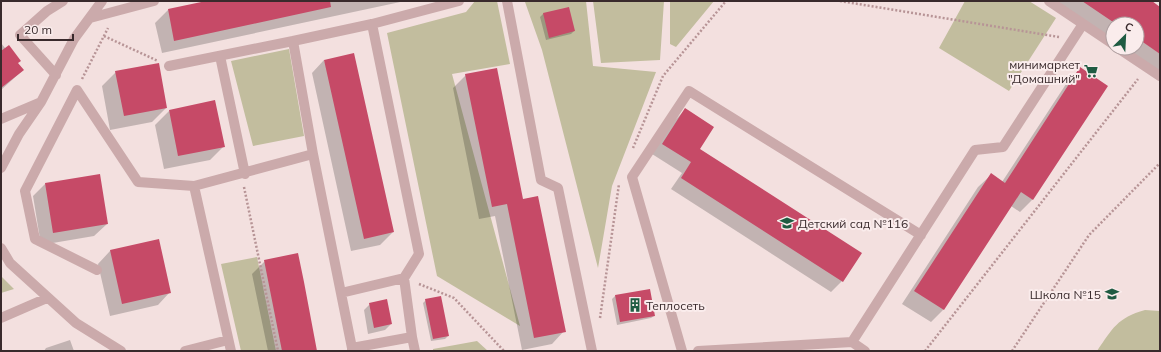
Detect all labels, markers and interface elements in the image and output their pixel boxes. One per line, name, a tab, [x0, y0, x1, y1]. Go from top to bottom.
scale bar	[18, 16, 73, 42]
north arrow	[1105, 16, 1145, 56]
text: С	[1123, 19, 1136, 35]
text: 20 m	[24, 22, 52, 37]
place label: минимаркет "Домашний"	[1008, 57, 1081, 86]
supermarket icon: минимаркет "Домашний"	[1083, 63, 1099, 79]
school or university icon: Детский сад №116	[779, 215, 795, 231]
place label: Детский сад №116	[798, 216, 908, 231]
school or university icon: Школа №15	[1104, 286, 1120, 302]
place label: Школа №15	[1030, 287, 1101, 302]
building icon: Теплосеть	[627, 297, 643, 313]
place label: Теплосеть	[646, 298, 705, 313]

